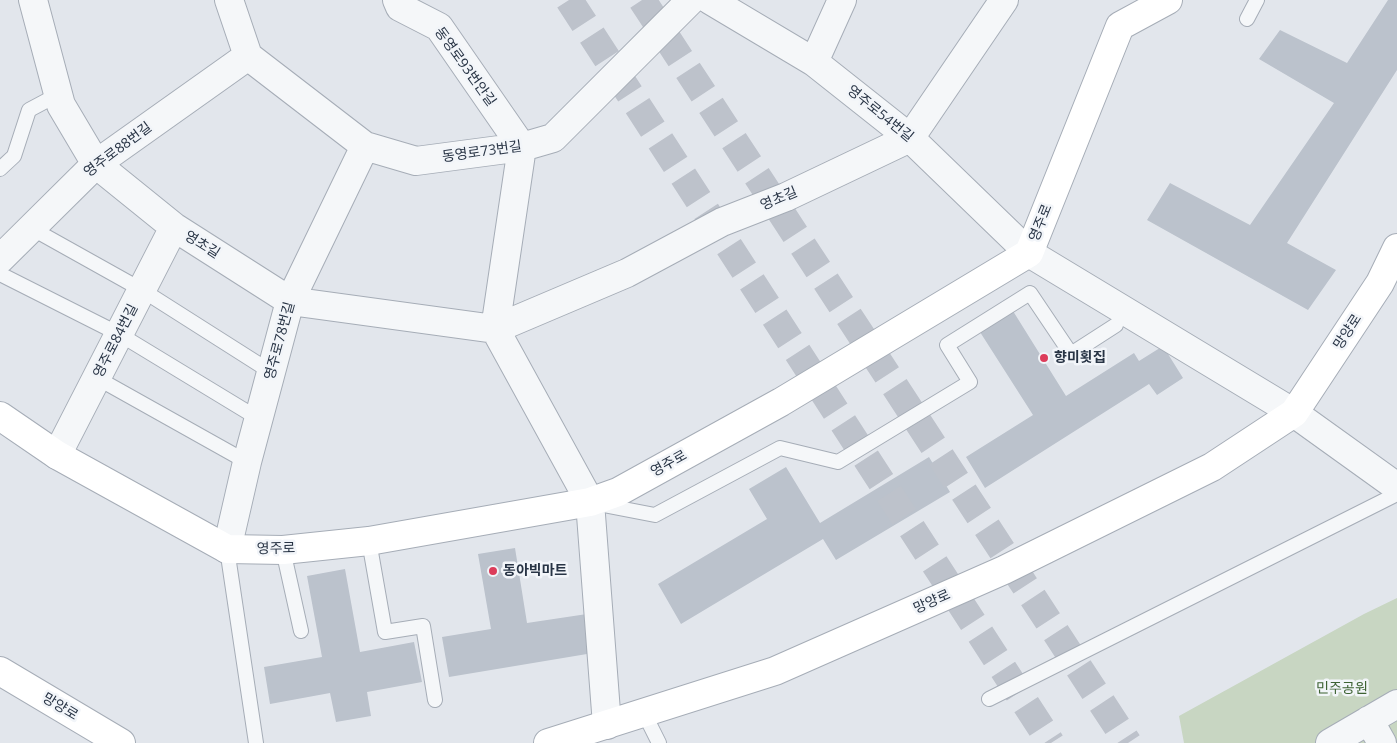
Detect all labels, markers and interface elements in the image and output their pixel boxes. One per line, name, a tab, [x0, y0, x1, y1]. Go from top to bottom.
street label: 동영로93번안길	[431, 24, 499, 110]
street label: 영주로54번길	[843, 82, 917, 146]
street label: 영주로88번길	[81, 119, 155, 181]
street label: 동영로73번길	[441, 138, 523, 166]
street label: 영초길	[758, 184, 800, 214]
street label: 영주로	[1026, 202, 1056, 244]
street label: 영초길	[181, 228, 223, 262]
street label: 영주로78번길	[261, 300, 299, 382]
street label: 영주로84번길	[90, 301, 142, 381]
street label: 망양로	[1330, 311, 1366, 353]
place label: 향미횟집	[1054, 350, 1106, 366]
marker: 향미횟집	[1038, 352, 1050, 364]
street label: 영주로	[648, 447, 690, 481]
street label: 영주로	[257, 540, 295, 558]
place label: 동아빅마트	[503, 563, 567, 579]
marker: 동아빅마트	[487, 565, 499, 577]
street label: 망양로	[911, 586, 953, 618]
park label: 민주공원	[1316, 681, 1368, 697]
street label: 망양로	[39, 690, 81, 724]

